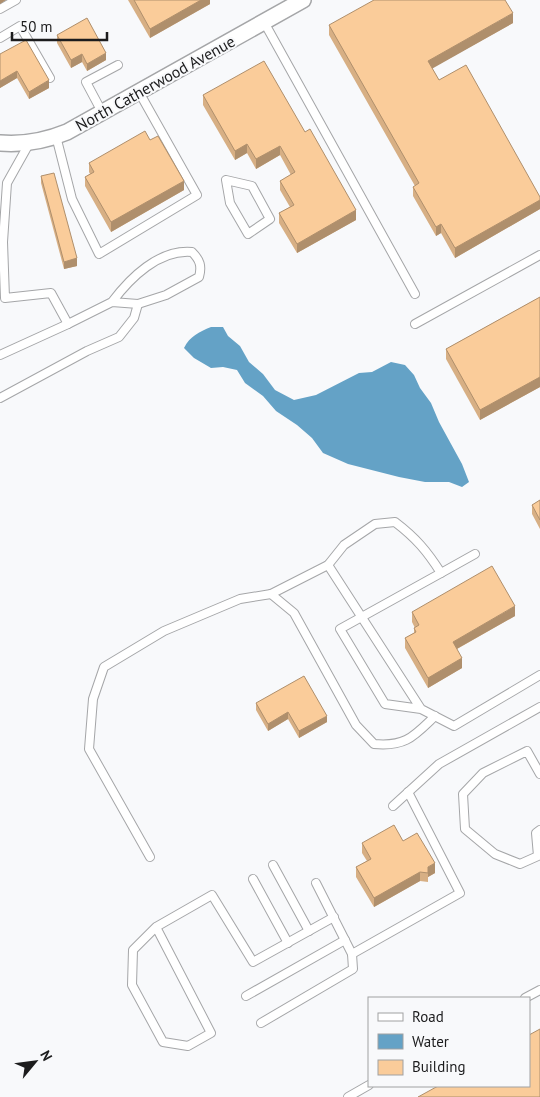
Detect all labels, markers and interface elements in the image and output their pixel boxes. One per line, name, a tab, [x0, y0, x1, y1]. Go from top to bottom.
scale bar	[12, 10, 108, 42]
text: 50 m	[20, 17, 53, 36]
street label: North Catherwood Avenue	[72, 31, 238, 135]
legend	[368, 997, 530, 1087]
text: Road	[412, 1007, 444, 1026]
text: Water	[412, 1032, 449, 1051]
north arrow	[10, 1037, 60, 1087]
text: N	[36, 1047, 56, 1064]
text: Building	[412, 1057, 466, 1076]

